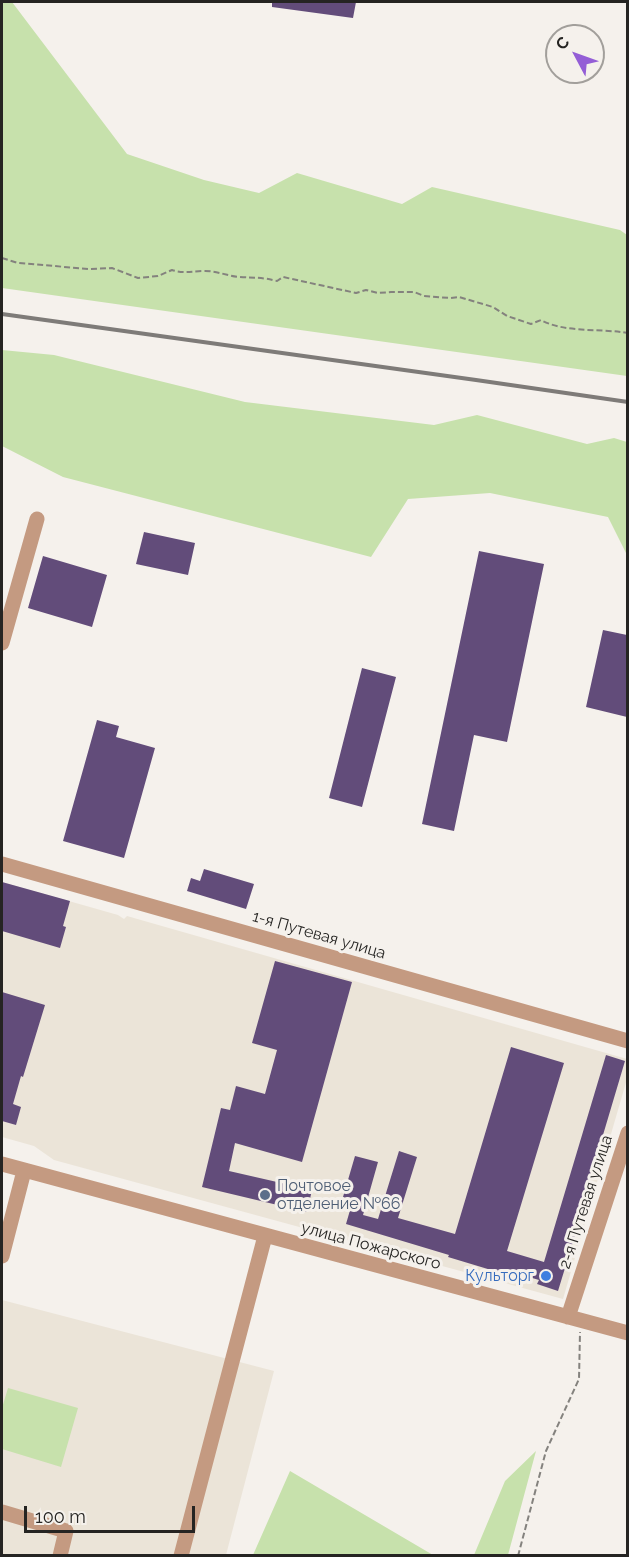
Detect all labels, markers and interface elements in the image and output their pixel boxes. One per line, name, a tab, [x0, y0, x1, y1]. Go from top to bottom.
north arrow	[545, 24, 605, 84]
text: С	[552, 33, 573, 54]
street label: 1-я Путевая улица	[250, 907, 388, 963]
street label: 2-я Путевая улица	[555, 1133, 617, 1271]
place label: Почтовое отделение №66	[277, 1176, 400, 1214]
marker: Почтовое отделение №66	[258, 1188, 272, 1202]
street label: улица Пожарского	[299, 1218, 443, 1274]
place label: Культорг	[465, 1266, 534, 1286]
marker: Культорг	[539, 1269, 553, 1283]
scale bar	[27, 1494, 198, 1532]
text: 100 m	[35, 1506, 86, 1527]

